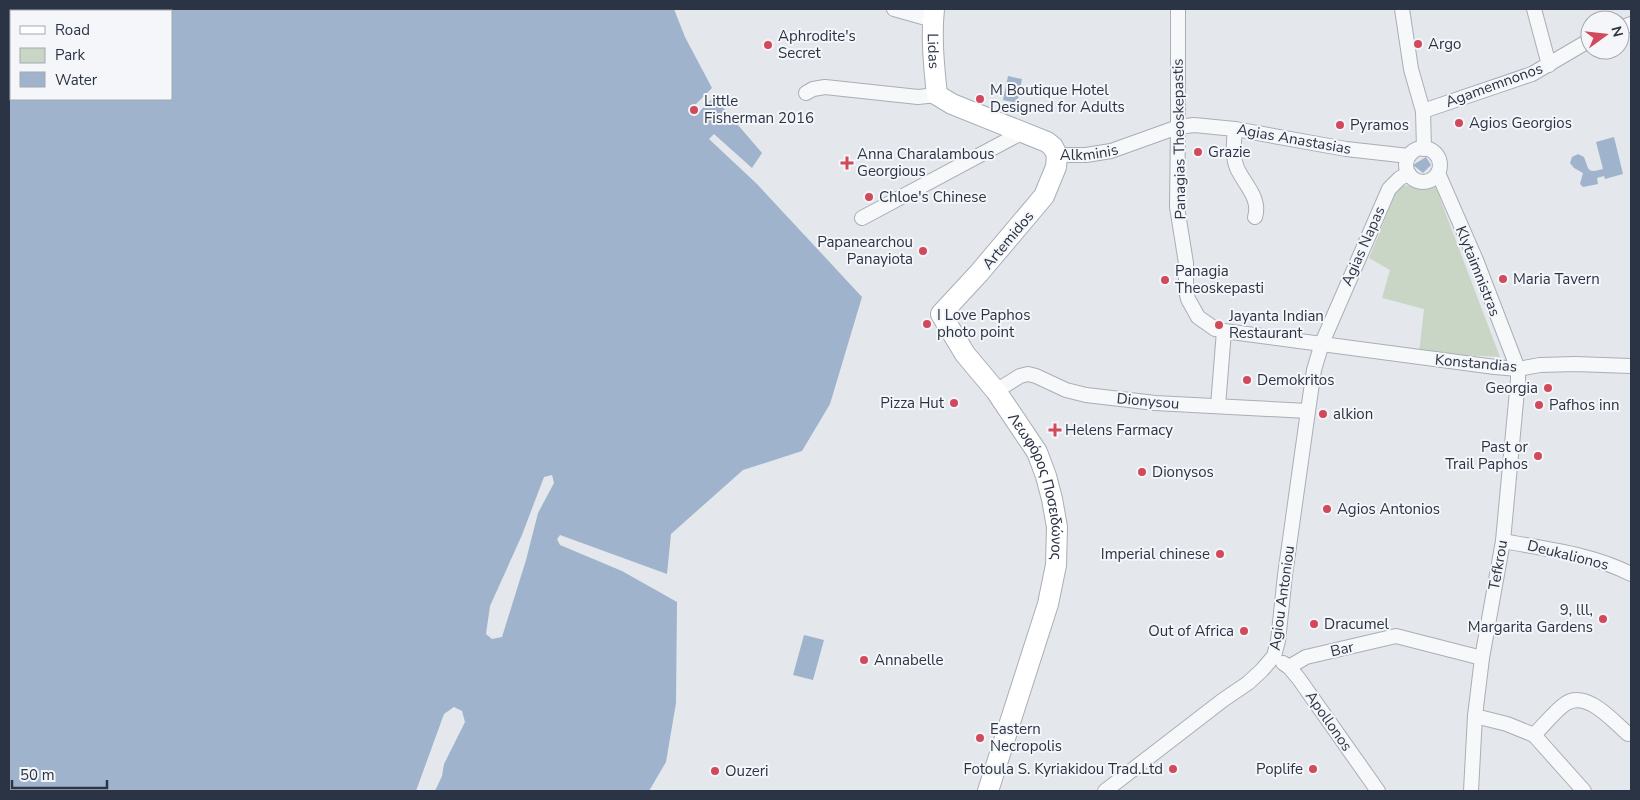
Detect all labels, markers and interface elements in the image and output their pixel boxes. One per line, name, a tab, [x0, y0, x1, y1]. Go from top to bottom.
legend	[10, 10, 172, 100]
north arrow	[1580, 10, 1630, 60]
text: Road	[55, 20, 90, 40]
text: N	[1607, 24, 1628, 39]
place label: Aphrodite's Secret	[778, 26, 856, 63]
street label: Lidas	[923, 33, 944, 70]
place label: Argo	[1428, 34, 1461, 54]
marker: Argo	[1412, 38, 1424, 50]
marker: Aphrodite's Secret	[762, 39, 774, 51]
text: Park	[55, 45, 85, 65]
street label: Panagias Theoskepastis	[1168, 58, 1190, 220]
street label: Agamemnonos	[1443, 58, 1545, 112]
text: Water	[55, 70, 98, 90]
place label: M Boutique Hotel Designed for Adults	[990, 80, 1125, 117]
place label: Little Fisherman 2016	[704, 91, 814, 128]
marker: M Boutique Hotel Designed for Adults	[974, 93, 986, 105]
marker: Little Fisherman 2016	[688, 104, 700, 116]
place label: Agios Georgios	[1469, 113, 1572, 133]
place label: Pyramos	[1350, 115, 1409, 135]
marker: Agios Georgios	[1453, 117, 1465, 129]
street label: Agias Anastasias	[1235, 119, 1353, 159]
marker: Pyramos	[1334, 119, 1346, 131]
street label: Alkminis	[1060, 139, 1121, 165]
place label: Grazie	[1208, 142, 1251, 162]
place label: Anna Charalambous Georgious	[857, 144, 995, 181]
marker: Grazie	[1192, 146, 1204, 158]
marker: Anna Charalambous Georgious	[841, 157, 853, 169]
place label: Chloe's Chinese	[879, 187, 986, 207]
marker: Chloe's Chinese	[863, 191, 875, 203]
street label: Agias Napas	[1337, 203, 1389, 289]
street label: Artemidos	[978, 207, 1038, 273]
street label: Klytaimnistras	[1451, 223, 1505, 319]
place label: Papanearchou Panayiota	[817, 232, 913, 269]
marker: Papanearchou Panayiota	[917, 245, 929, 257]
place label: Panagia Theoskepasti	[1175, 261, 1264, 298]
place label: Maria Tavern	[1513, 269, 1600, 289]
marker: Maria Tavern	[1497, 273, 1509, 285]
marker: Panagia Theoskepasti	[1159, 274, 1171, 286]
place label: I Love Paphos photo point	[937, 305, 1030, 342]
place label: Jayanta Indian Restaurant	[1228, 306, 1324, 343]
marker: I Love Paphos photo point	[921, 318, 933, 330]
marker: Jayanta Indian Restaurant	[1213, 319, 1225, 331]
street label: Konstandias	[1434, 349, 1518, 377]
place label: Demokritos	[1257, 370, 1334, 390]
marker: Demokritos	[1241, 374, 1253, 386]
place label: Georgia	[1485, 378, 1538, 398]
marker: Georgia	[1542, 382, 1554, 394]
street label: Dionysou	[1116, 388, 1180, 414]
place label: Pizza Hut	[880, 393, 945, 413]
place label: Pafhos inn	[1549, 395, 1620, 415]
marker: Pizza Hut	[948, 397, 960, 409]
marker: Pafhos inn	[1533, 399, 1545, 411]
place label: alkion	[1333, 404, 1373, 424]
marker: alkion	[1317, 408, 1329, 420]
street label: Λεωφόρος Ποσειδώνος	[1003, 409, 1067, 560]
place label: Helens Farmacy	[1065, 420, 1173, 440]
marker: Helens Farmacy	[1049, 424, 1061, 436]
place label: Past or Trail Paphos	[1445, 437, 1529, 474]
marker: Past or Trail Paphos	[1532, 450, 1544, 462]
place label: Dionysos	[1152, 462, 1214, 482]
marker: Dionysos	[1136, 466, 1148, 478]
place label: Agios Antonios	[1337, 499, 1440, 519]
marker: Agios Antonios	[1321, 503, 1333, 515]
street label: Deukalionos	[1525, 535, 1611, 575]
street label: Tefkrou	[1484, 538, 1512, 592]
place label: Imperial chinese	[1101, 544, 1210, 564]
street label: Agiou Antoniou	[1265, 544, 1299, 652]
marker: Imperial chinese	[1214, 548, 1226, 560]
place label: 9, lll, Margarita Gardens	[1468, 600, 1593, 637]
marker: 9, lll, Margarita Gardens	[1597, 613, 1609, 625]
place label: Dracumel	[1324, 614, 1390, 634]
marker: Dracumel	[1308, 618, 1320, 630]
place label: Out of Africa	[1148, 621, 1234, 641]
marker: Out of Africa	[1238, 625, 1250, 637]
street label: Bar	[1328, 636, 1356, 661]
place label: Annabelle	[874, 650, 943, 670]
marker: Annabelle	[858, 654, 870, 666]
street label: Apollonos	[1301, 687, 1357, 755]
place label: Eastern Necropolis	[990, 719, 1062, 756]
marker: Eastern Necropolis	[974, 732, 986, 744]
scale bar	[12, 758, 108, 790]
place label: Fotoula S. Kyriakidou Trad.Ltd	[963, 759, 1163, 779]
place label: Poplife	[1256, 759, 1303, 779]
place label: Ouzeri	[725, 761, 769, 781]
marker: Fotoula S. Kyriakidou Trad.Ltd	[1167, 763, 1179, 775]
marker: Poplife	[1307, 763, 1319, 775]
text: 50 m	[20, 765, 55, 785]
marker: Ouzeri	[709, 765, 721, 777]

